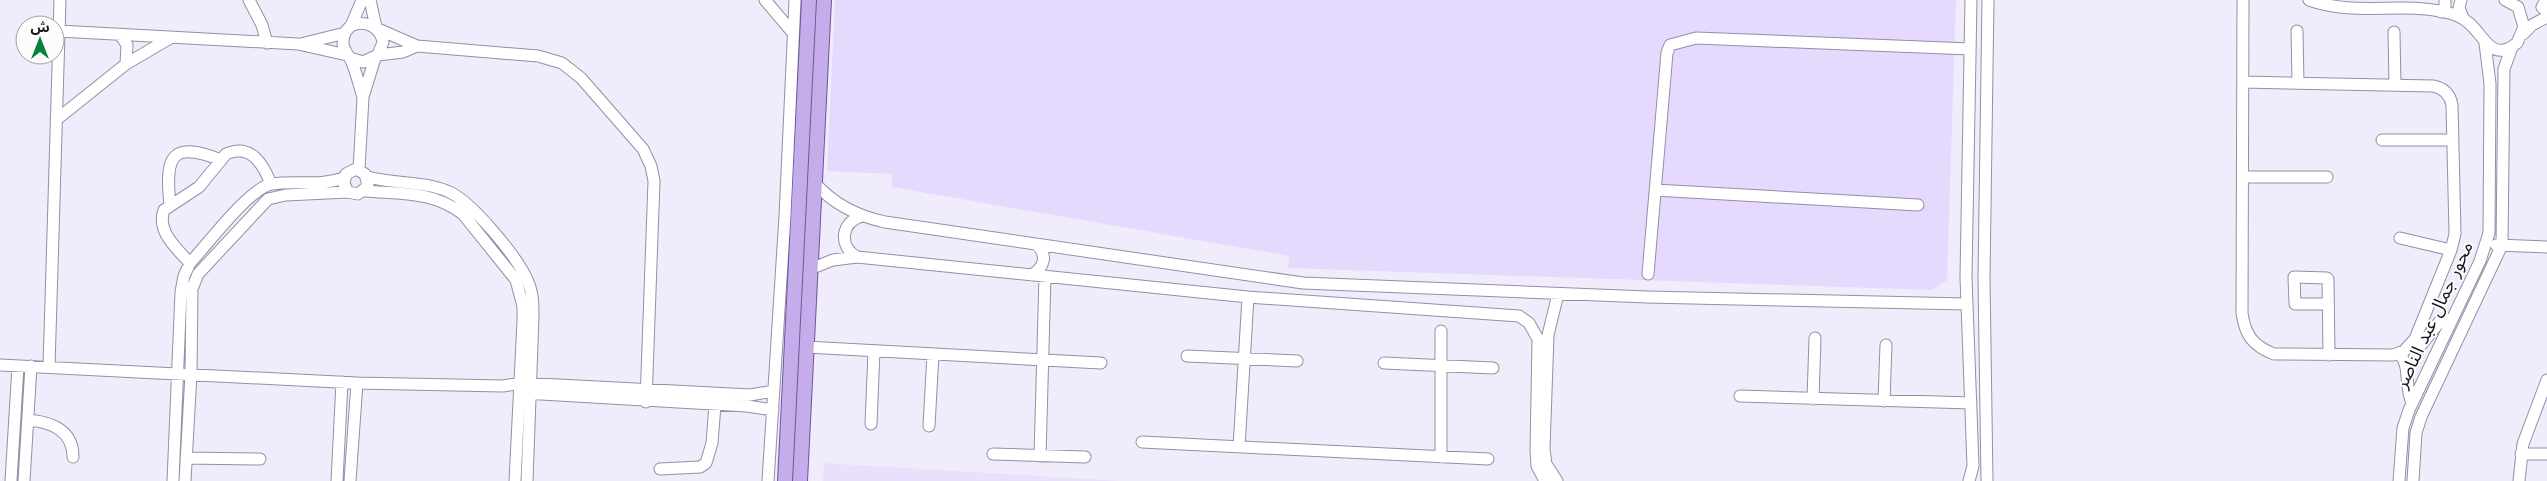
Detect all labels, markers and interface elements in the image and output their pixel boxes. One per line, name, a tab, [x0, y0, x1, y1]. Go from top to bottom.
north arrow	[15, 15, 65, 65]
text: ش	[30, 17, 50, 37]
street label: محور جمال عبد الناصر	[2388, 237, 2479, 394]

